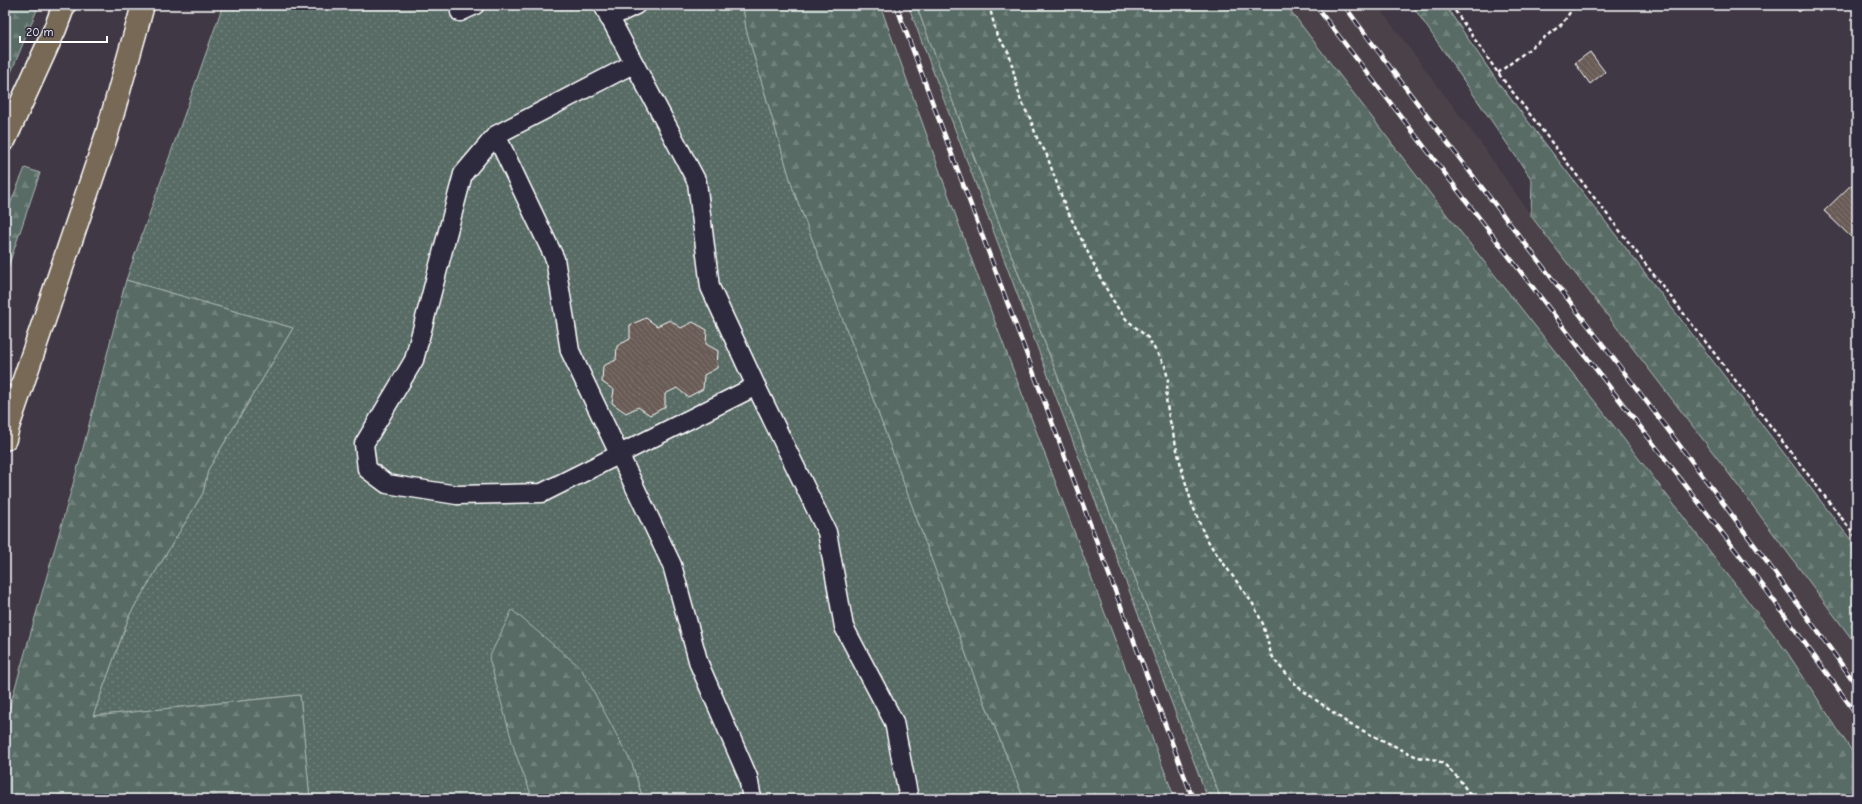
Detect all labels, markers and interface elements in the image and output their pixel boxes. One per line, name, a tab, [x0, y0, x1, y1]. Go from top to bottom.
scale bar	[20, 18, 107, 44]
text: 20 m	[26, 25, 54, 39]

